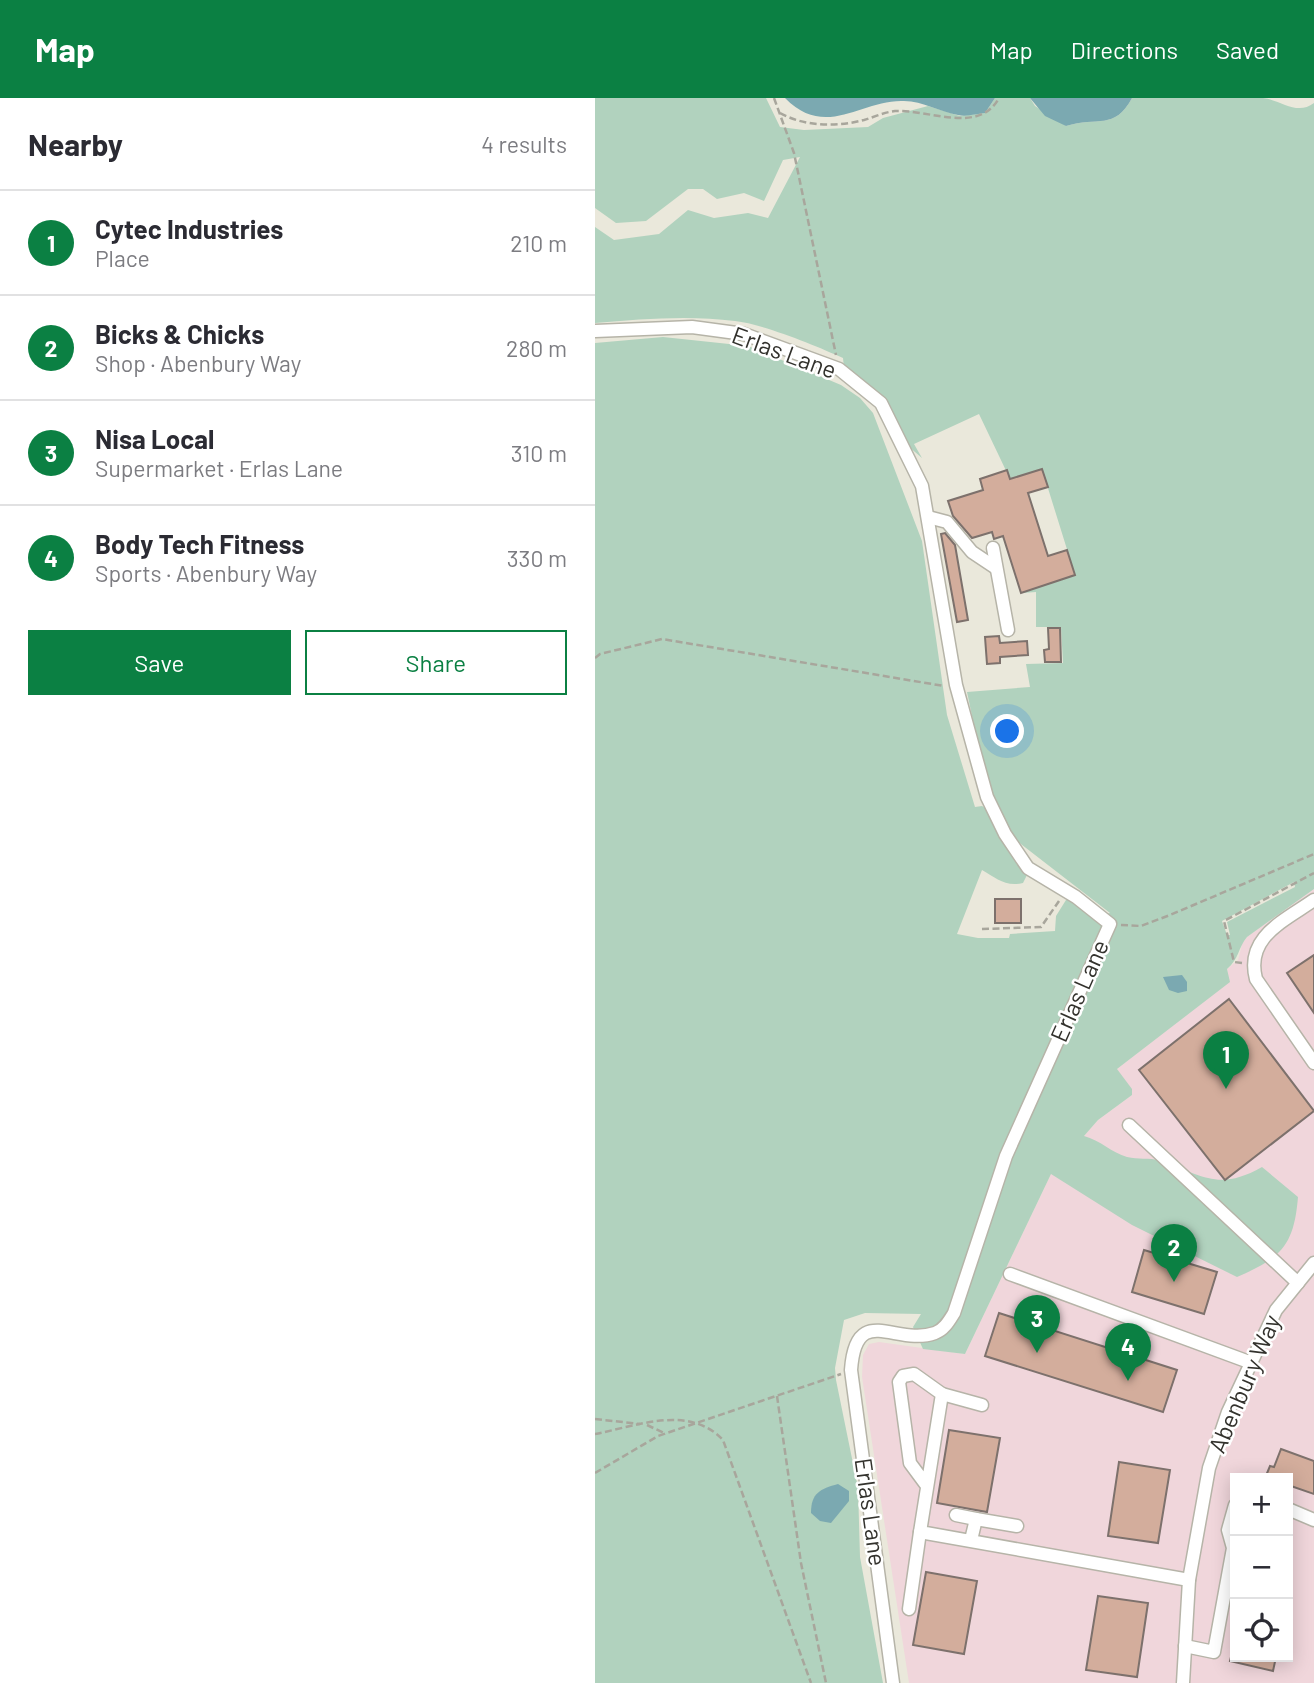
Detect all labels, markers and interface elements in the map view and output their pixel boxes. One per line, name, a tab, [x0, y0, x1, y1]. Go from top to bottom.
text: Map	[35, 29, 95, 69]
text: Map	[990, 35, 1033, 64]
text: Directions	[1071, 35, 1178, 64]
text: Saved	[1216, 35, 1279, 64]
text: Nearby	[28, 126, 123, 162]
text: 4 results	[481, 130, 567, 158]
text: Cytec Industries	[95, 213, 283, 244]
text: 1	[47, 229, 55, 257]
text: 210 m	[510, 229, 567, 257]
text: Place	[95, 244, 150, 272]
text: Bicks & Chicks	[95, 318, 264, 349]
street label: Erlas Lane	[728, 319, 841, 384]
text: 2	[45, 334, 57, 362]
text: 280 m	[506, 334, 567, 362]
text: Shop · Abenbury Way	[95, 349, 301, 377]
text: Nisa Local	[95, 423, 214, 454]
text: 3	[45, 439, 57, 467]
text: 310 m	[511, 439, 567, 467]
text: Supermarket · Erlas Lane	[95, 454, 343, 482]
text: Body Tech Fitness	[95, 528, 304, 559]
text: 4	[44, 544, 58, 572]
text: 330 m	[507, 544, 567, 572]
text: Sports · Abenbury Way	[95, 559, 317, 587]
button: Save	[28, 630, 291, 695]
button: Share	[305, 630, 567, 695]
your location	[990, 714, 1024, 748]
street label: Erlas Lane	[1043, 935, 1114, 1046]
pin: 1	[1203, 1031, 1249, 1089]
pin: 2	[1151, 1224, 1197, 1282]
pin: 3	[1014, 1295, 1060, 1353]
street label: Abenbury Way	[1201, 1310, 1286, 1457]
pin: 4	[1105, 1323, 1151, 1381]
street label: Erlas Lane	[850, 1456, 893, 1568]
map controls	[1230, 1473, 1293, 1662]
button: +	[1230, 1473, 1293, 1536]
button: −	[1230, 1536, 1293, 1599]
button: locate	[1230, 1599, 1293, 1662]

